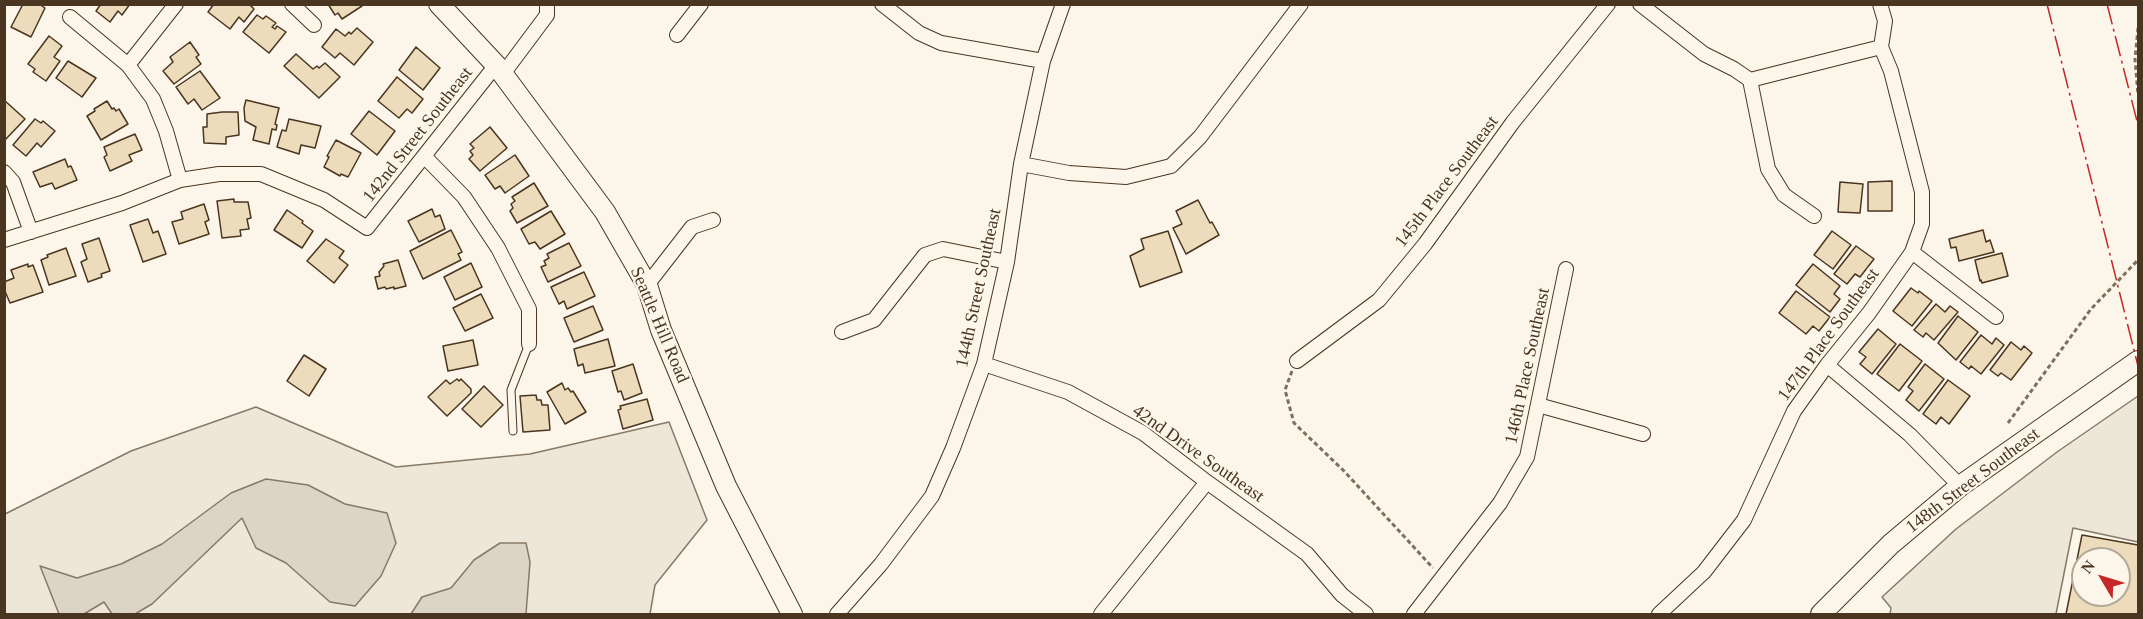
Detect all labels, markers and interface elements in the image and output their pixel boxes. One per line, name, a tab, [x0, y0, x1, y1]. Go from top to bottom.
street label: 142nd Street Southeast	[358, 63, 478, 207]
street label: 145th Place Southeast	[1391, 112, 1503, 252]
street label: 144th Street Southeast	[952, 207, 1006, 369]
street label: Seattle Hill Road	[625, 264, 693, 386]
street label: 147th Place Southeast	[1774, 264, 1884, 406]
street label: 146th Place Southeast	[1501, 286, 1555, 446]
street label: 42nd Drive Southeast	[1128, 400, 1268, 508]
street label: 148th Street Southeast	[1902, 424, 2044, 538]
north arrow	[2071, 547, 2131, 607]
text: N	[2078, 557, 2098, 577]

